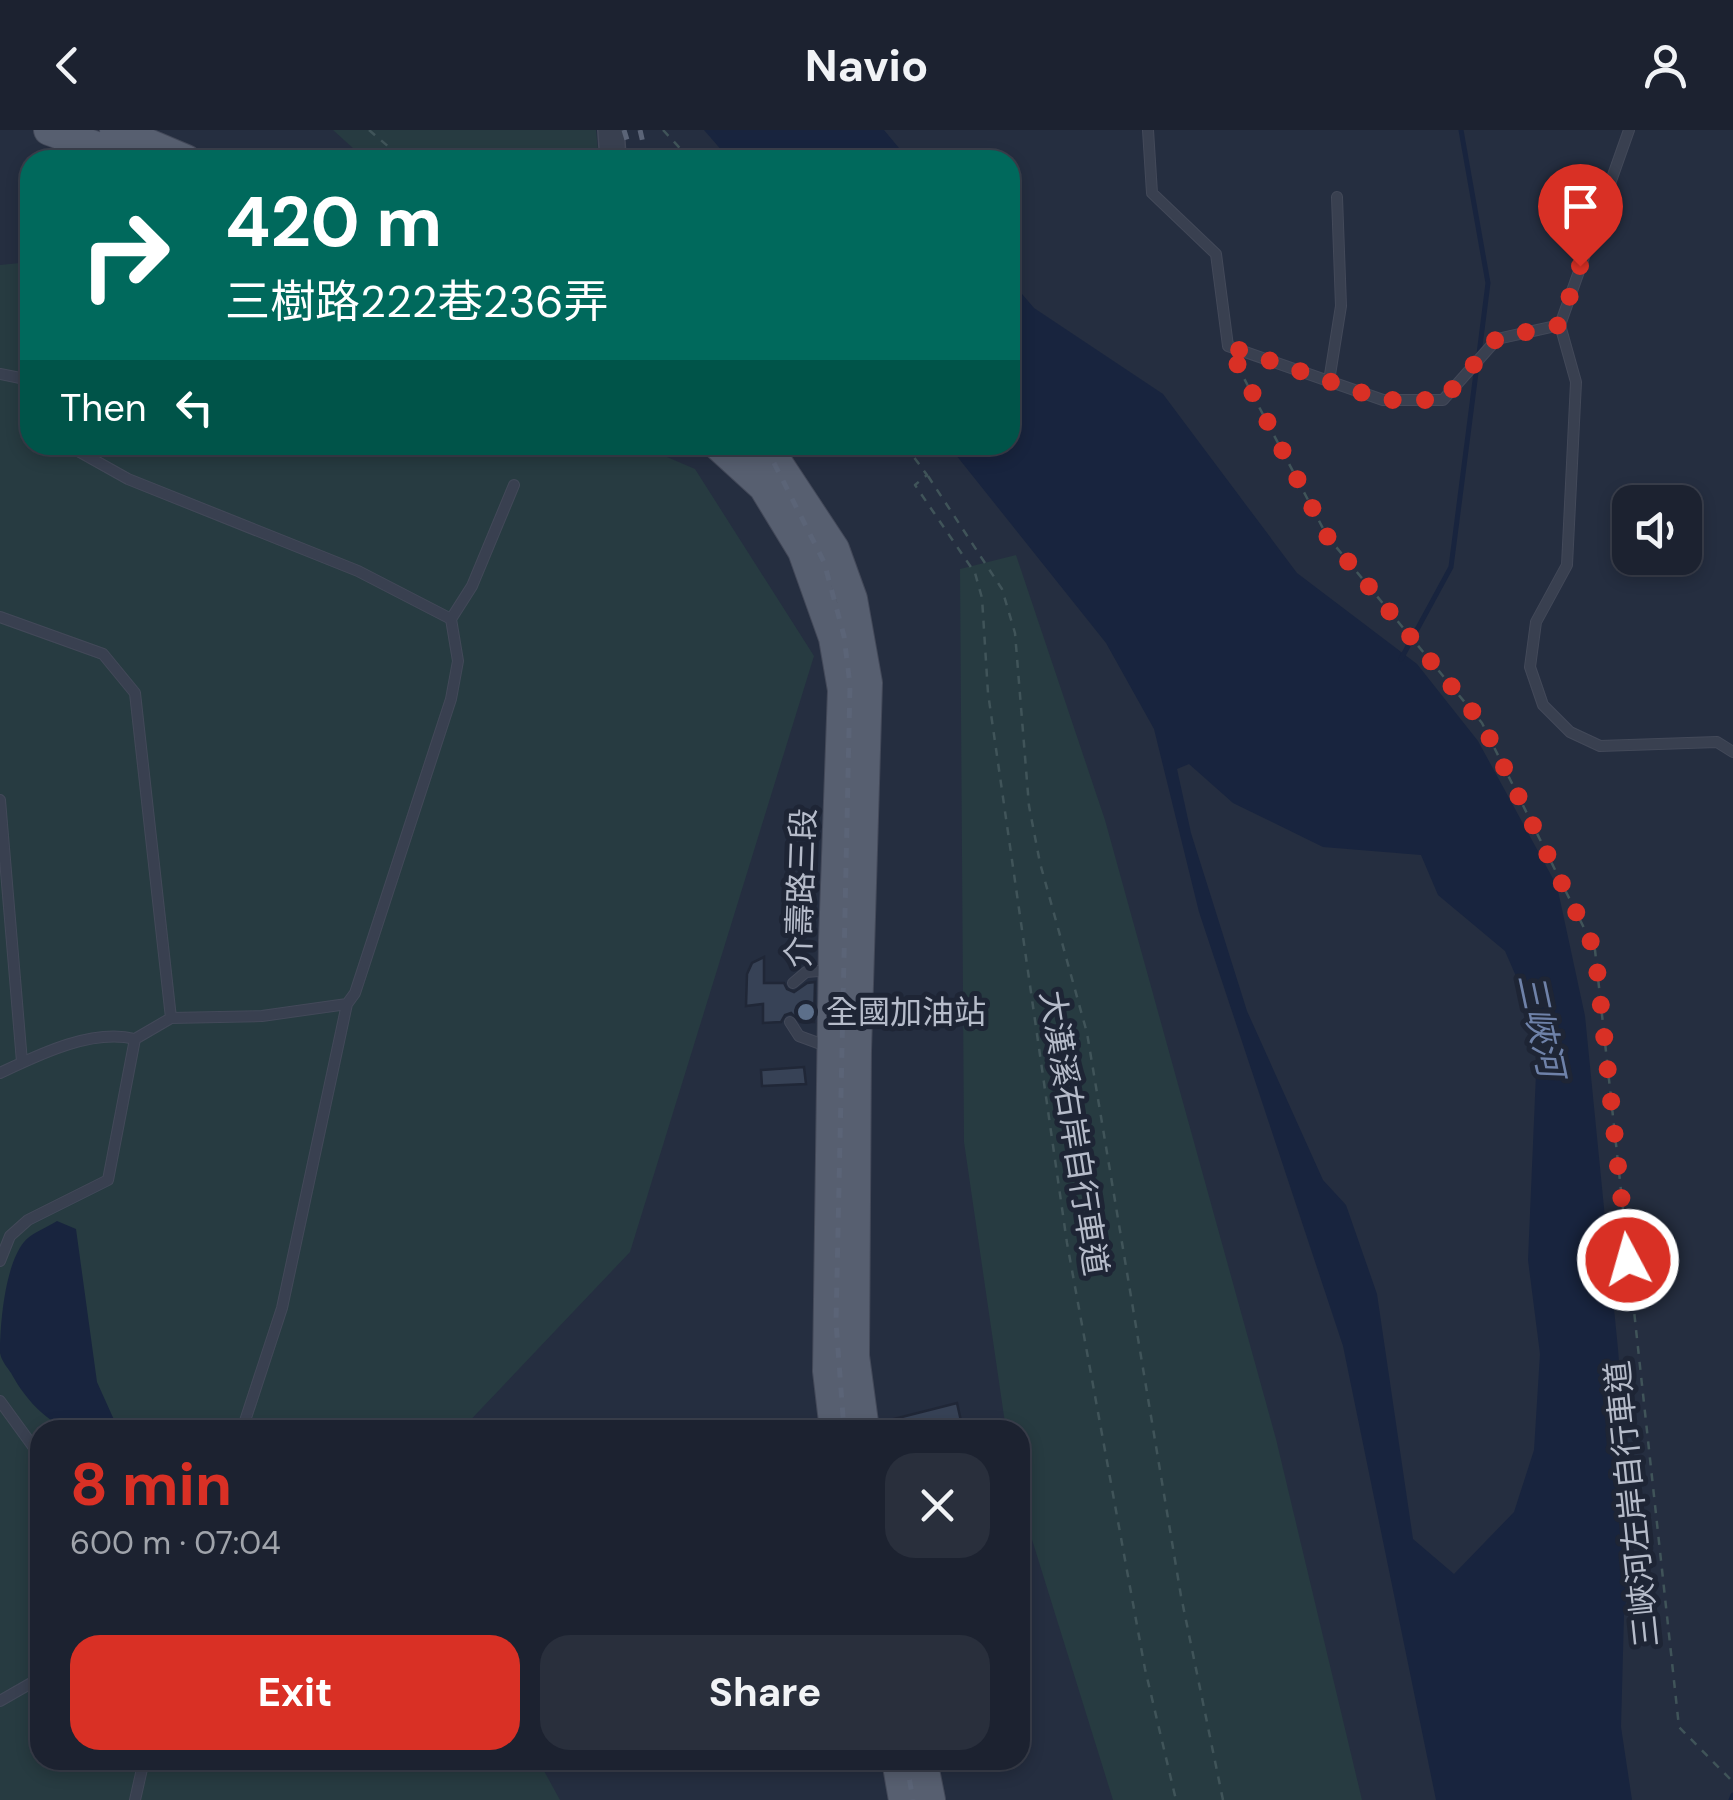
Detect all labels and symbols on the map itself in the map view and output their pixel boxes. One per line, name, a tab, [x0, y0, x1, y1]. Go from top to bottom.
pin	[1538, 164, 1623, 267]
street label: 介壽路三段	[777, 807, 825, 969]
water label: 三峽河	[1508, 969, 1576, 1087]
street label: 大漢溪右岸自行車道	[1031, 987, 1117, 1279]
place label: 全國加油站	[826, 991, 986, 1033]
marker: 全國加油站	[795, 1001, 817, 1023]
position arrow	[1576, 1208, 1680, 1312]
street label: 三峽河左岸自行車道	[1596, 1359, 1668, 1649]

